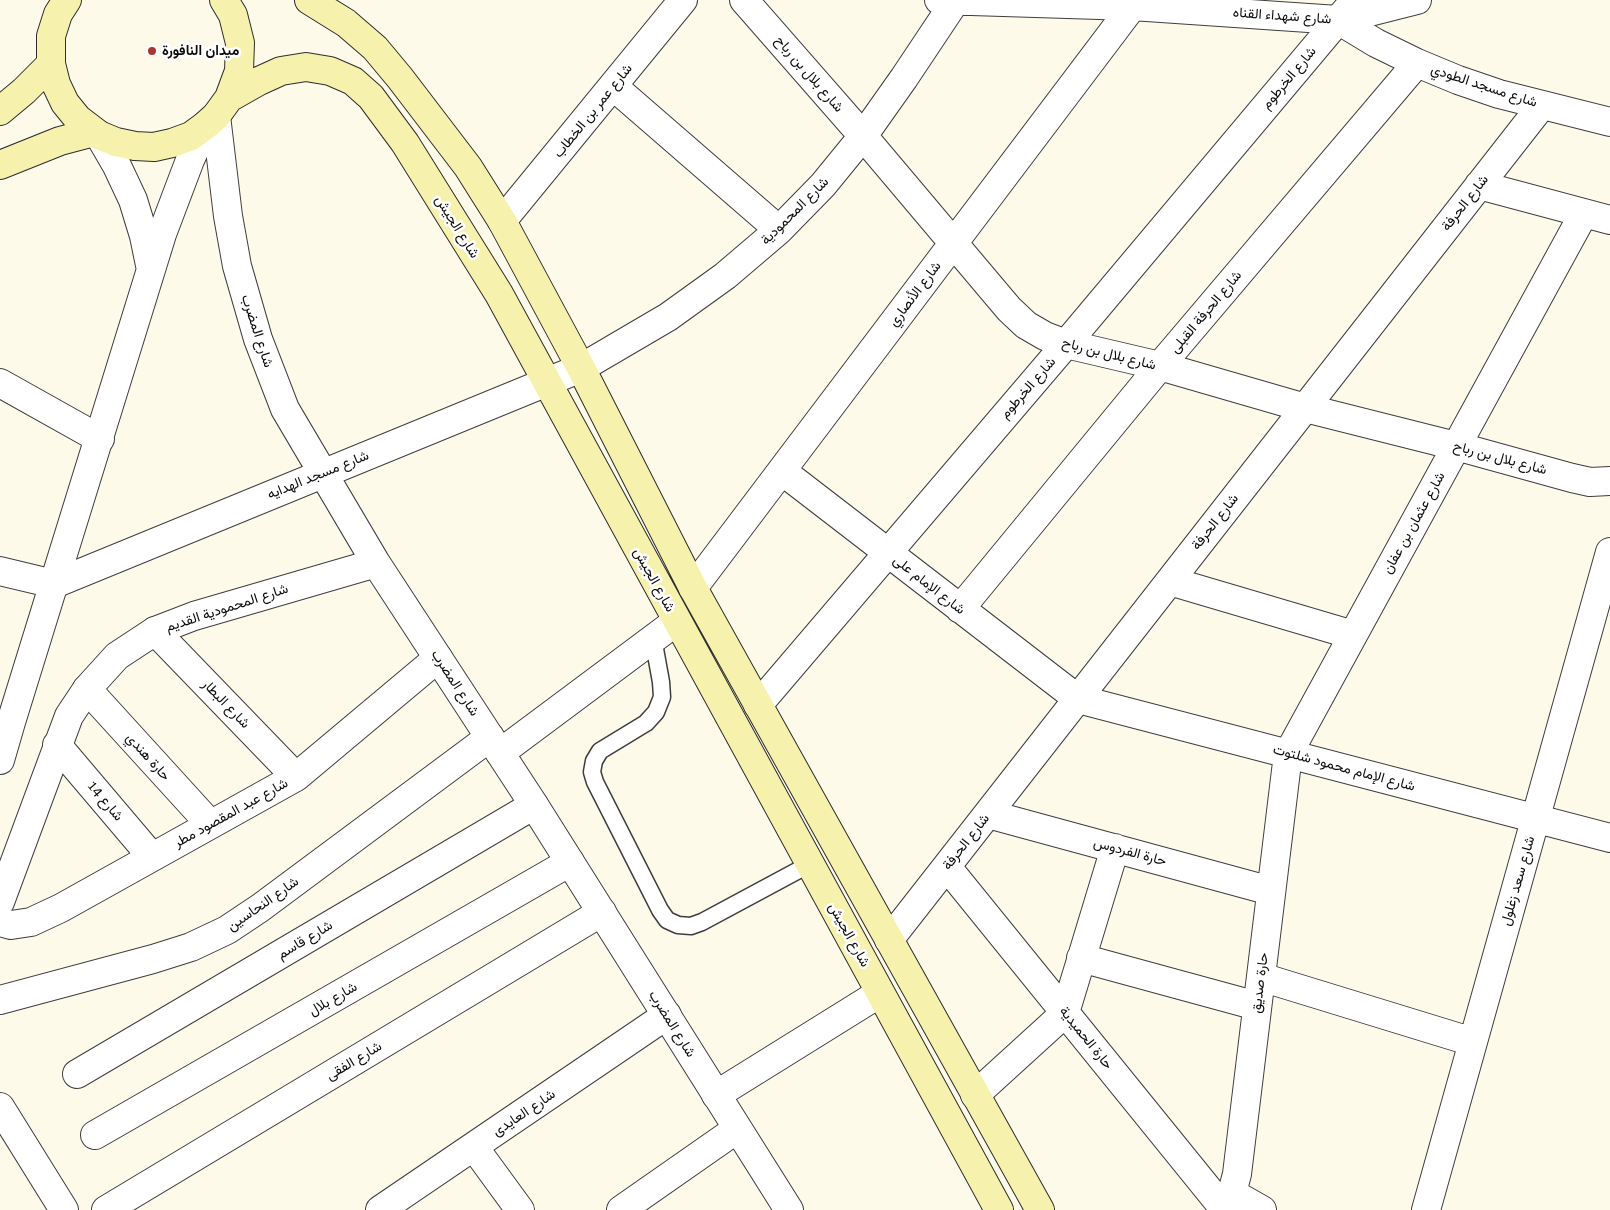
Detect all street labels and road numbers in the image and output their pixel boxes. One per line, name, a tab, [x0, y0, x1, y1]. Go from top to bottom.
street label: شارع شهداء القناه	[1232, 4, 1332, 28]
street label: شارع بلال بن رباح	[771, 32, 847, 116]
street label: شارع الخرطوم	[1258, 43, 1320, 113]
street label: شارع عمر بن الخطاب	[550, 61, 636, 161]
street label: شارع مسجد الطودي	[1429, 61, 1539, 111]
street label: شارع الحرفة	[1438, 172, 1492, 234]
street label: شارع المحمودية	[758, 174, 832, 248]
street label: شارع الجيش	[431, 192, 483, 262]
street label: شارع الأنصاري	[885, 258, 945, 330]
street label: شارع الحرفة القبلى	[1167, 267, 1245, 357]
street label: شارع المضرب	[237, 292, 277, 370]
street label: شارع بلال بن رباح	[1060, 334, 1158, 374]
street label: شارع الخرطوم	[997, 354, 1059, 422]
street label: شارع بلال بن رباح	[1451, 437, 1549, 479]
street label: شارع مسجد الهدايه	[265, 447, 371, 503]
street label: شارع عثمان بن عفان	[1379, 469, 1449, 577]
street label: شارع الحرفة	[1188, 491, 1242, 553]
street label: شارع الجيش	[629, 545, 679, 615]
street label: شارع الإمام على	[890, 552, 968, 618]
street label: شارع المحمودية القديم	[164, 580, 290, 636]
street label: شارع المضرب	[427, 647, 483, 719]
street label: شارع البطار	[199, 676, 253, 732]
street label: حارة هندي	[122, 730, 174, 784]
street label: شارع الإمام محمود شلتوت	[1271, 741, 1417, 795]
street label: شارع عبد المقصود مطر	[171, 775, 291, 851]
street label: شارع 14	[83, 777, 127, 825]
street label: شارع الحرفة	[939, 811, 993, 873]
street label: حارة الفردوس	[1092, 834, 1168, 870]
street label: شارع سعد زغلول	[1497, 834, 1539, 928]
street label: شارع النحاسين	[224, 873, 302, 935]
street label: شارع الجيش	[824, 900, 874, 970]
street label: شارع قاسم	[274, 917, 336, 963]
street label: حارة صديق	[1248, 952, 1272, 1014]
street label: شارع بلال	[306, 978, 360, 1020]
street label: شارع المضرب	[645, 987, 699, 1061]
street label: حارة الحميدية	[1056, 1003, 1116, 1073]
street label: شارع الفقى	[323, 1038, 385, 1084]
street label: شارع العايدى	[489, 1086, 559, 1140]

